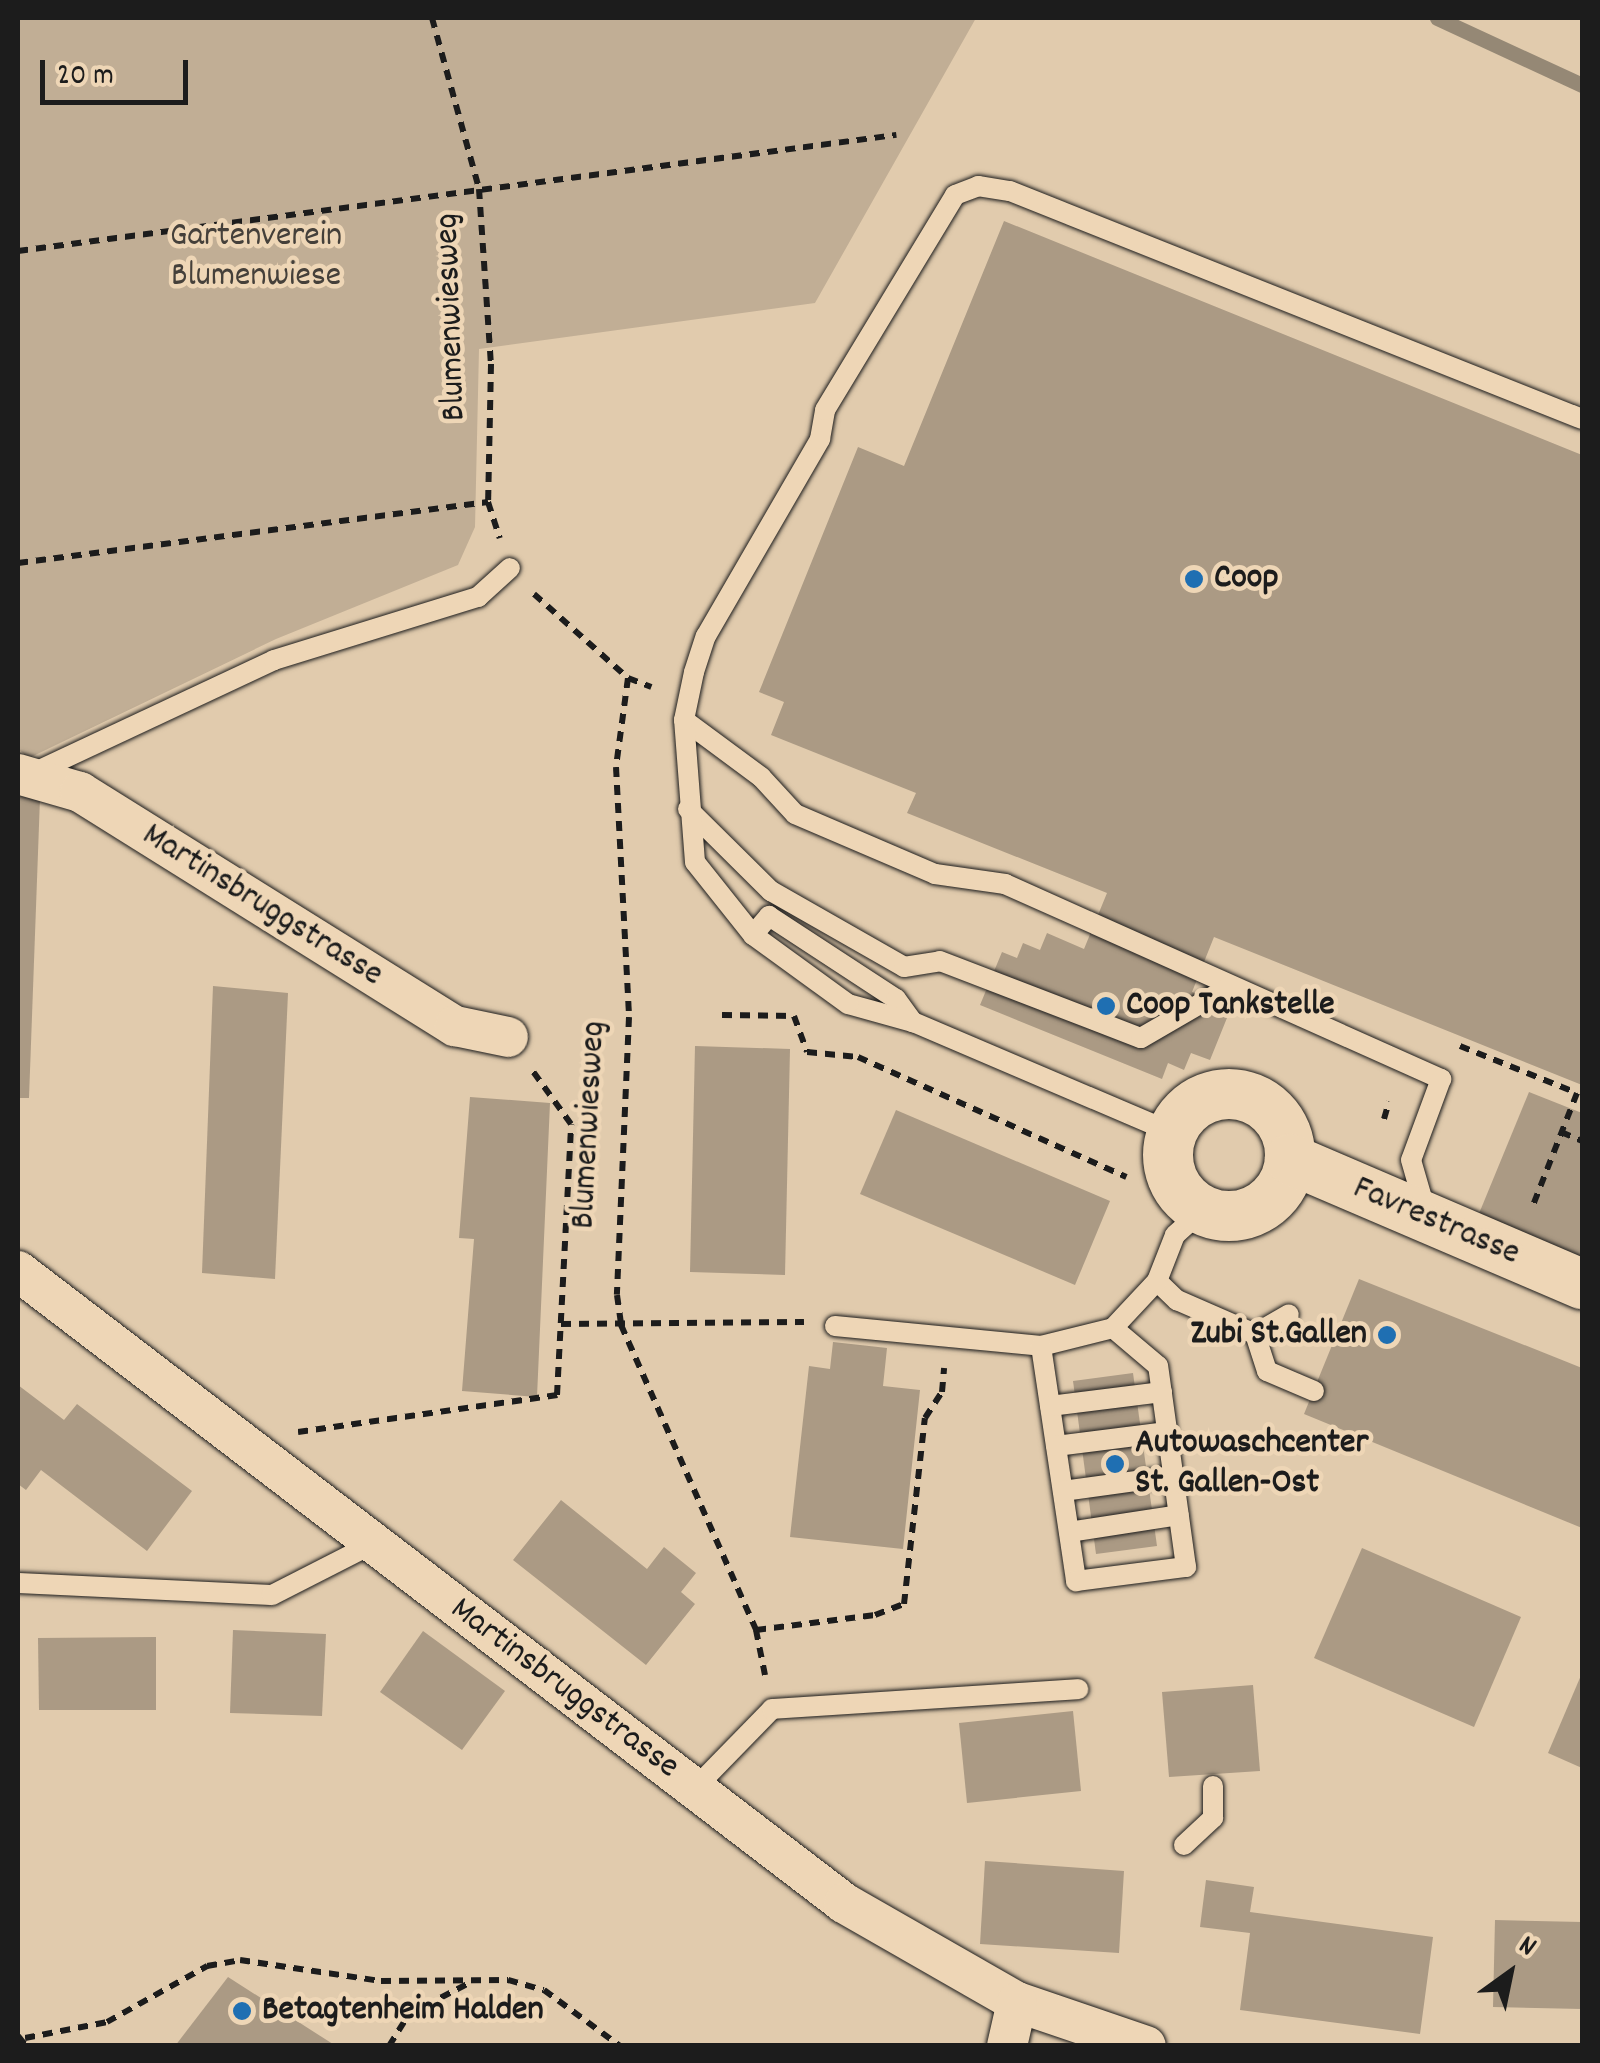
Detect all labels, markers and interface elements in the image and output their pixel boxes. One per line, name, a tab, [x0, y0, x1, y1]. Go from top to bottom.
scale bar	[45, 40, 192, 102]
text: 20 m	[57, 56, 114, 99]
street label: Blumenwiesweg	[427, 212, 477, 422]
park label: Gartenverein Blumenwiese	[170, 216, 342, 298]
place label: Coop	[1214, 558, 1279, 600]
marker: Coop	[1183, 568, 1205, 590]
street label: Martinsbruggstrasse	[134, 815, 390, 997]
place label: Coop Tankstelle	[1126, 985, 1335, 1027]
marker: Coop Tankstelle	[1095, 995, 1117, 1017]
street label: Blumenwiesweg	[564, 1020, 616, 1230]
street label: Favrestrasse	[1346, 1168, 1526, 1276]
place label: Zubi St.Gallen	[1190, 1314, 1367, 1356]
marker: Zubi St.Gallen	[1376, 1324, 1398, 1346]
place label: Autowaschcenter St. Gallen-Ost	[1135, 1423, 1368, 1505]
marker: Autowaschcenter St. Gallen-Ost	[1104, 1453, 1126, 1475]
street label: Martinsbruggstrasse	[441, 1589, 687, 1789]
north arrow	[1460, 1923, 1560, 2023]
text: N	[1510, 1927, 1543, 1968]
place label: Betagtenheim Halden	[262, 1990, 544, 2032]
marker: Betagtenheim Halden	[231, 2000, 253, 2022]

